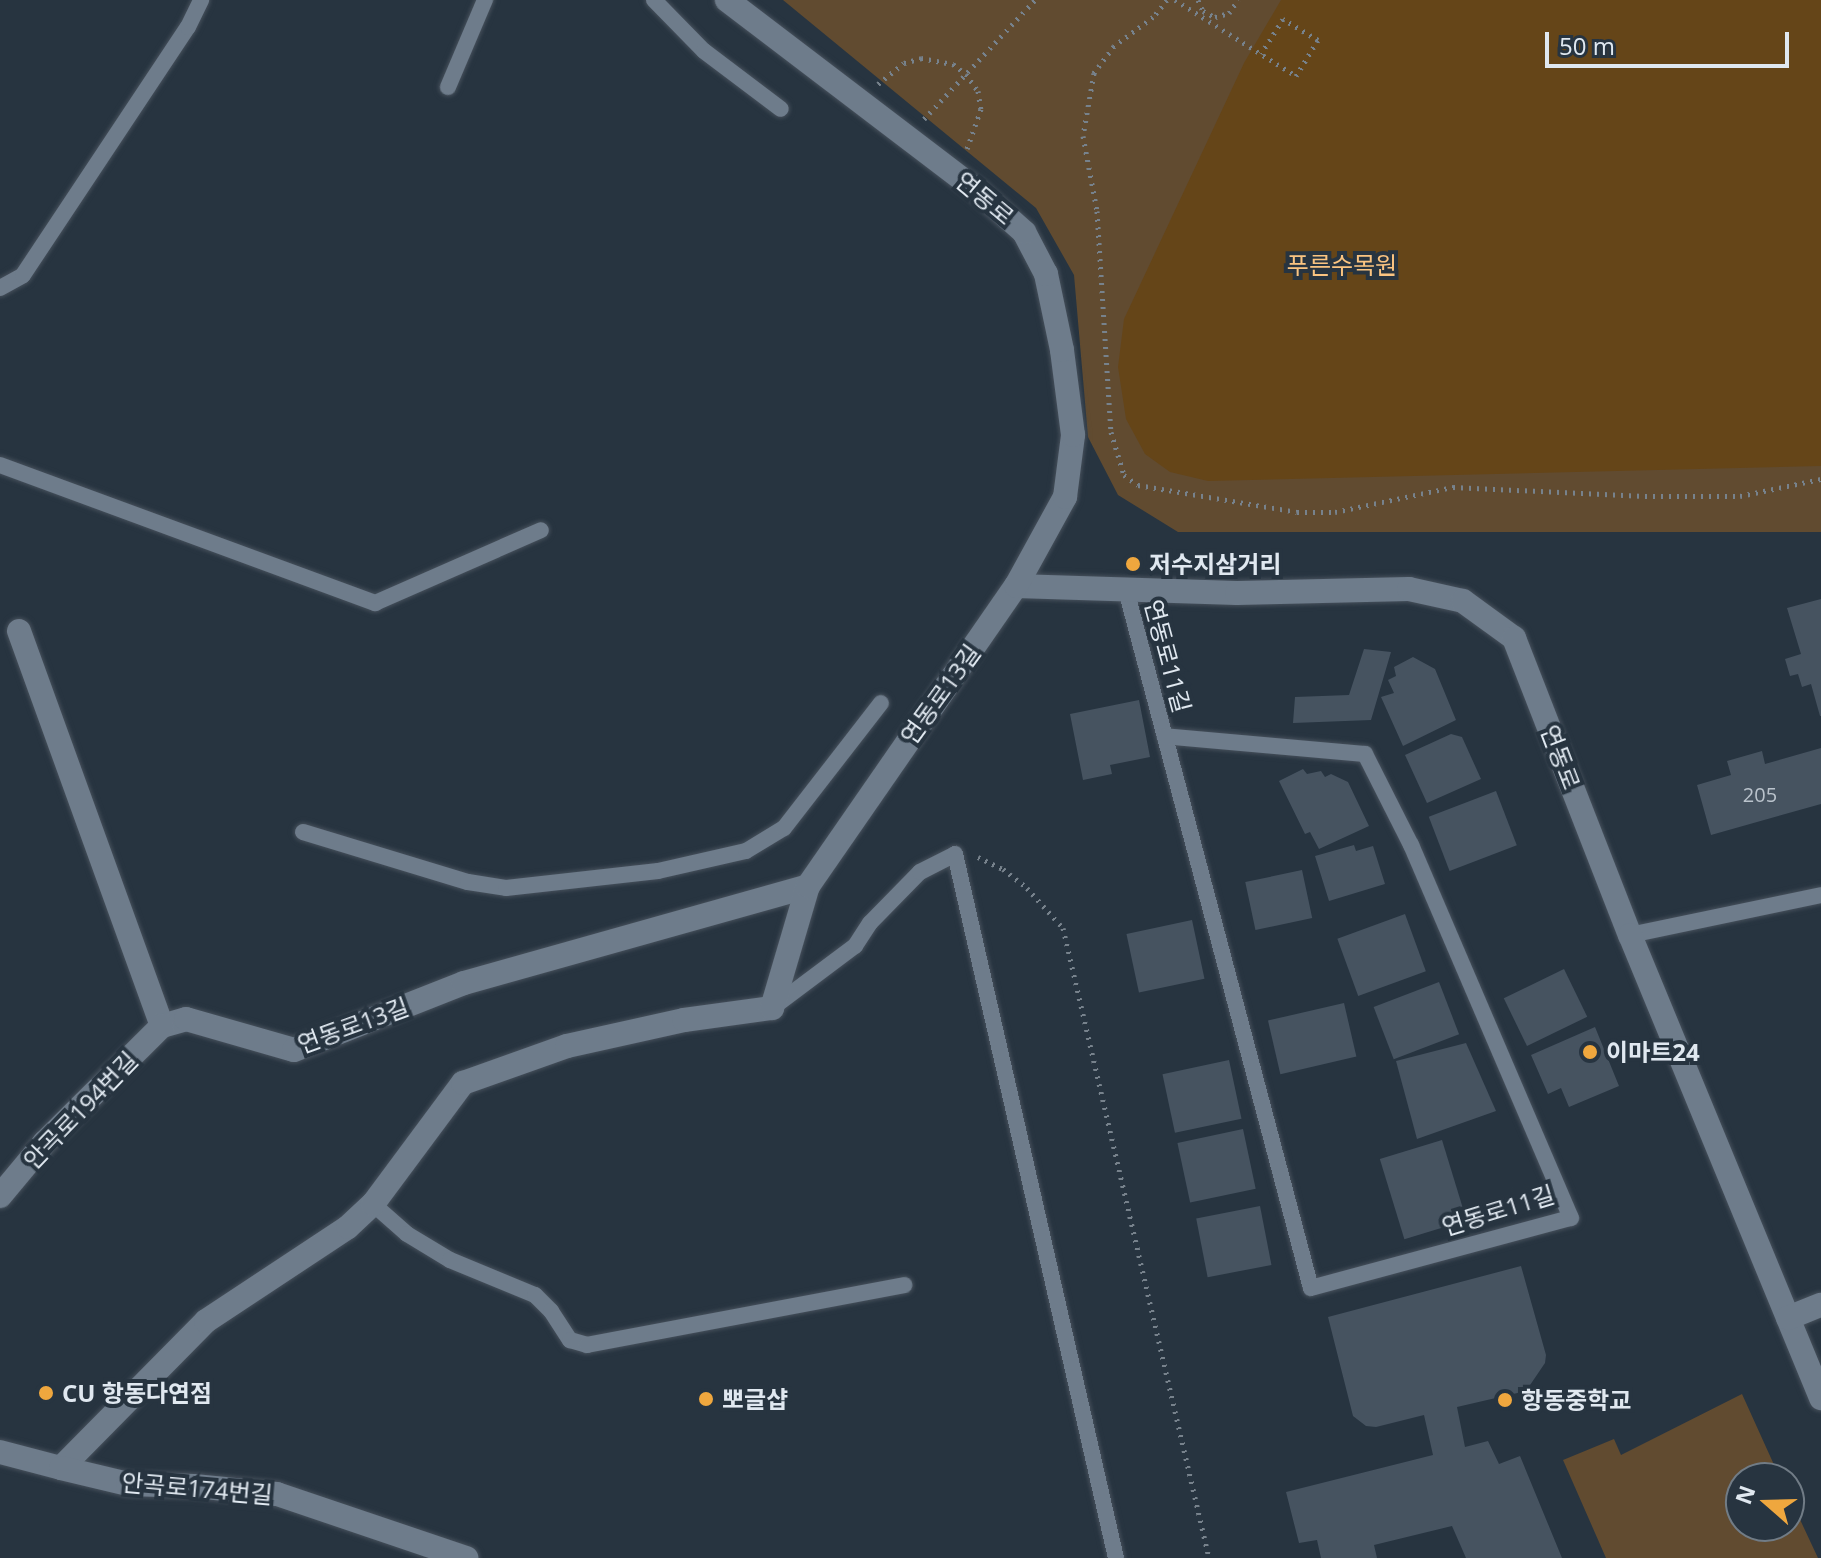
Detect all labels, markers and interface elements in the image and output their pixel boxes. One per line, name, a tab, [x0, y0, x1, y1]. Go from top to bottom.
scale bar	[1549, 16, 1793, 66]
text: 50 m	[1559, 29, 1615, 62]
street label: 연동로	[950, 166, 1020, 230]
park label: 푸른수목원	[1287, 251, 1397, 279]
place label: 저수지삼거리	[1149, 550, 1281, 578]
marker: 저수지삼거리	[1124, 555, 1142, 573]
street label: 연동로11길	[1139, 596, 1197, 716]
street label: 연동로13길	[894, 639, 986, 749]
street label: 연동로	[1536, 721, 1586, 793]
house number: 205	[1743, 782, 1777, 806]
street label: 연동로13길	[294, 992, 412, 1058]
place label: 이마트24	[1606, 1038, 1700, 1066]
marker: 이마트24	[1581, 1043, 1599, 1061]
street label: 안곡로194번길	[17, 1045, 143, 1175]
street label: 연동로11길	[1438, 1179, 1558, 1241]
place label: CU 항동다연점	[62, 1379, 212, 1407]
marker: CU 항동다연점	[37, 1384, 55, 1402]
place label: 뽀글샵	[722, 1385, 788, 1413]
place label: 항동중학교	[1521, 1386, 1631, 1414]
marker: 뽀글샵	[697, 1390, 715, 1408]
marker: 항동중학교	[1496, 1391, 1514, 1409]
north arrow	[1725, 1462, 1805, 1542]
street label: 안곡로174번길	[120, 1467, 274, 1509]
text: N	[1727, 1481, 1761, 1508]

